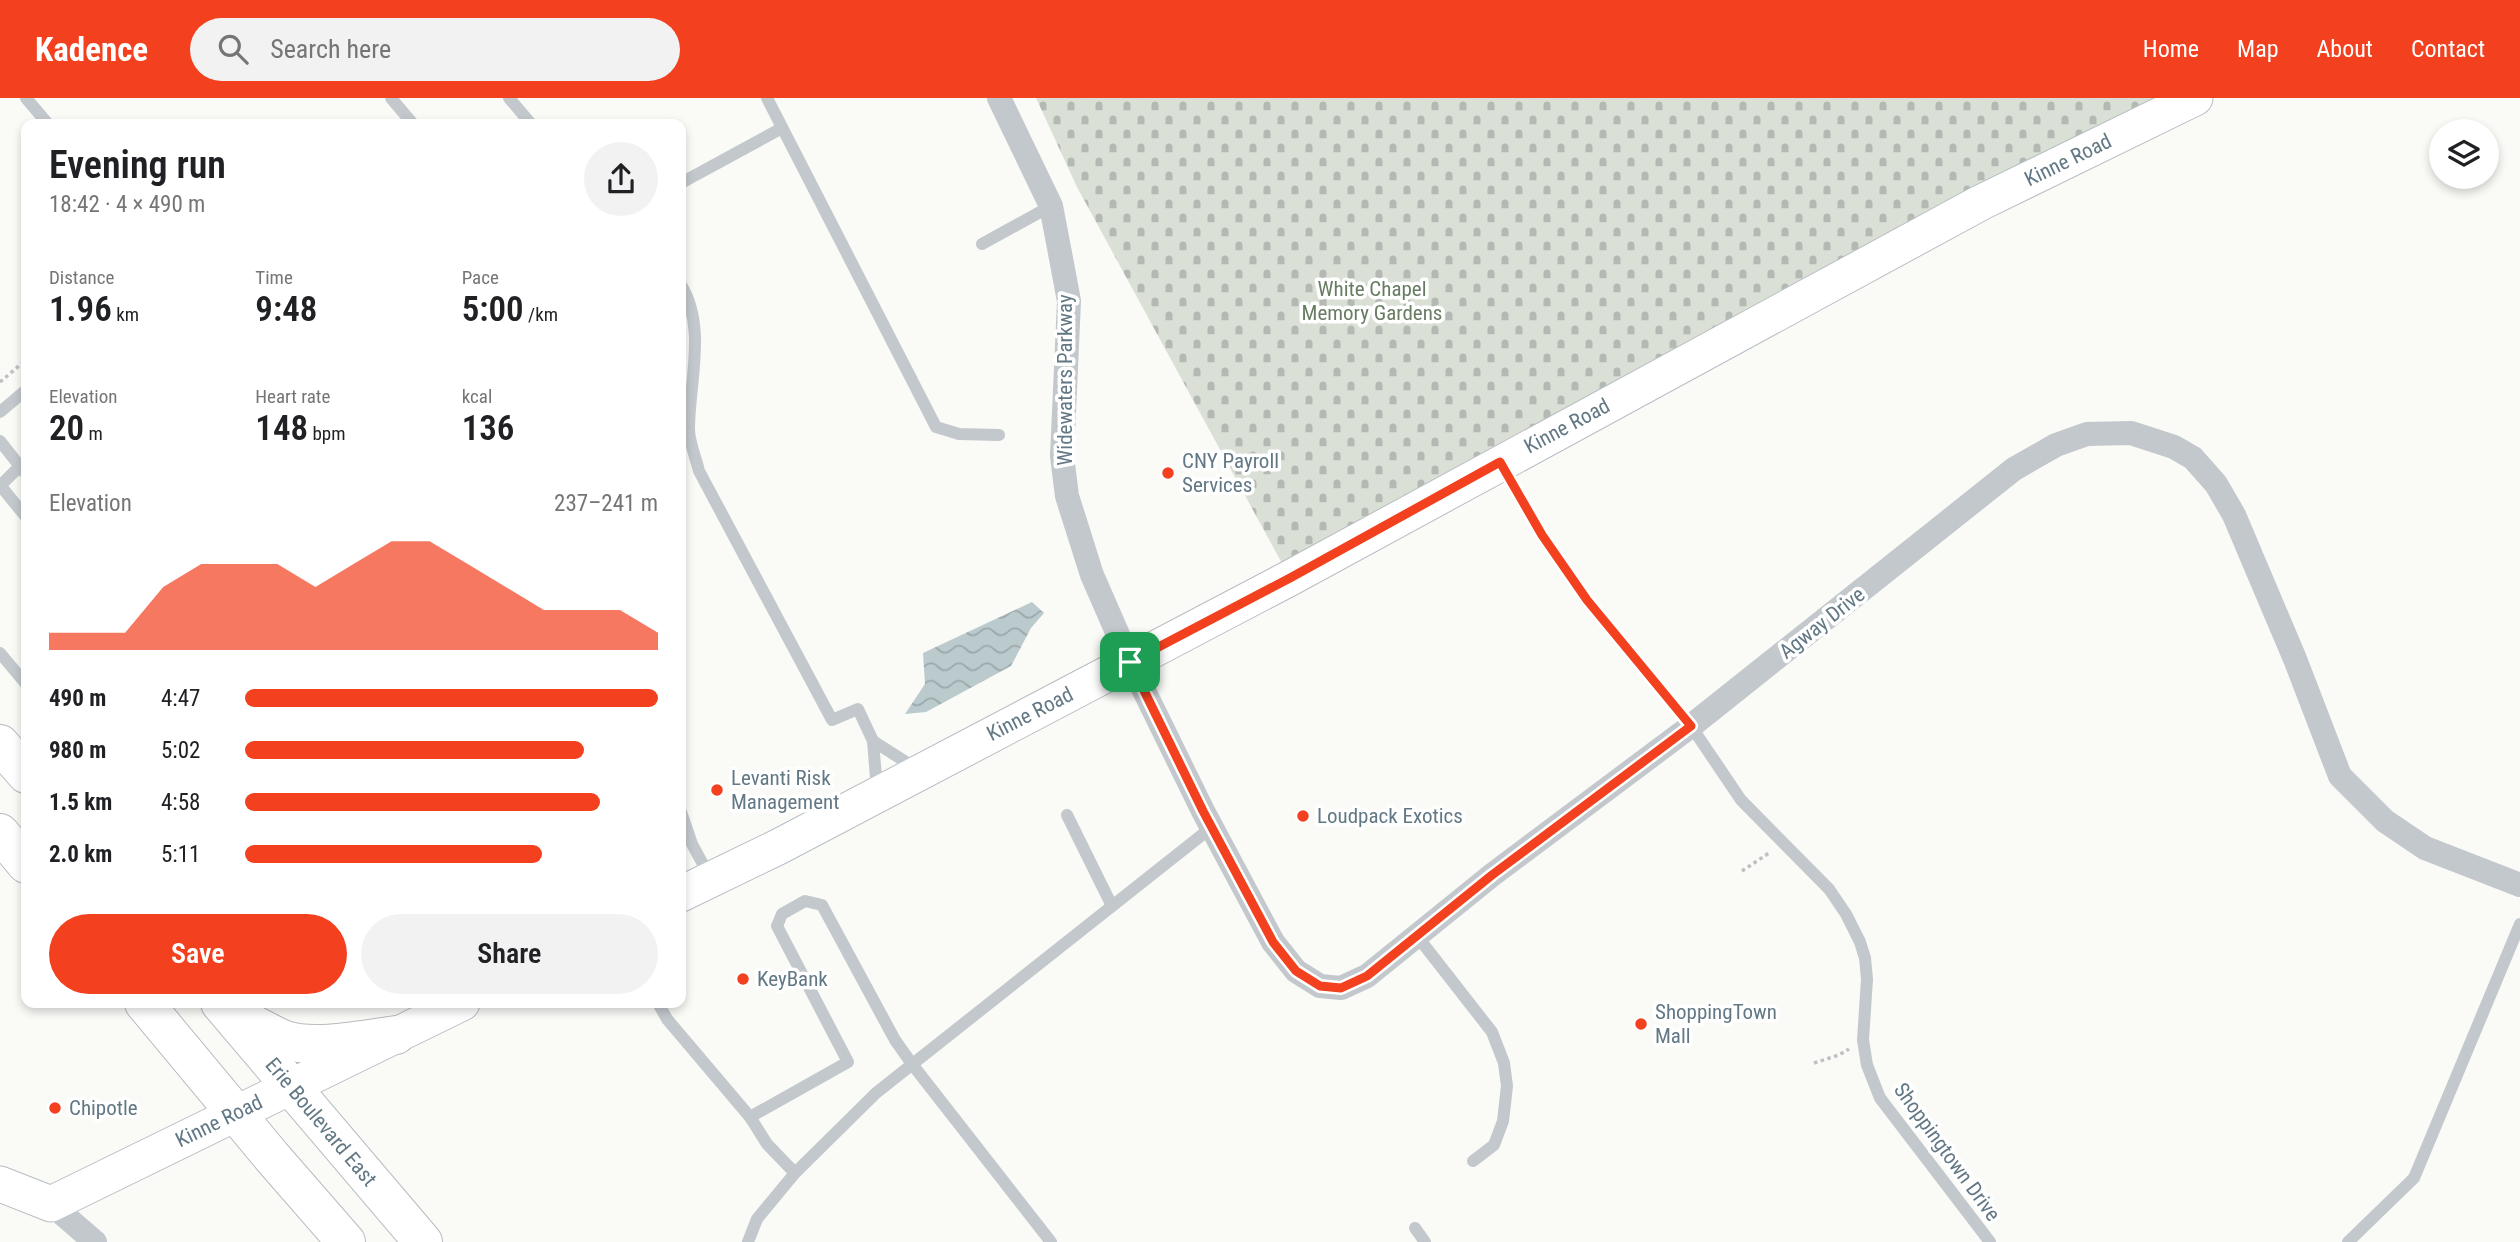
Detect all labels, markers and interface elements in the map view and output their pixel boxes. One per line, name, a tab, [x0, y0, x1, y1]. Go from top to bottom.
search box	[190, 18, 680, 81]
text: Kadence	[35, 30, 148, 69]
icon: search	[214, 30, 252, 68]
text: Search here	[270, 34, 391, 64]
text: Home	[2143, 35, 2199, 63]
text: Map	[2237, 35, 2279, 63]
text: About	[2317, 35, 2373, 63]
text: Contact	[2411, 35, 2485, 63]
map controls	[2429, 119, 2499, 189]
button: layers	[2429, 119, 2499, 189]
street label: Kinne Road	[2021, 129, 2115, 191]
button: share	[584, 142, 658, 216]
text: Evening run	[49, 143, 226, 187]
text: 18:42 · 4 × 490 m	[49, 191, 205, 218]
text: Distance	[49, 266, 114, 289]
text: Time	[255, 266, 293, 289]
text: Pace	[462, 266, 499, 289]
park label: White Chapel Memory Gardens	[1302, 277, 1442, 325]
text: 1.96	[49, 289, 112, 330]
text: 9:48	[255, 289, 317, 330]
text: 5:00	[462, 289, 524, 330]
street label: Widewaters Parkway	[1053, 294, 1077, 466]
text: km	[112, 303, 139, 326]
text: /km	[524, 303, 558, 326]
text: Elevation	[49, 385, 117, 408]
text: Heart rate	[255, 385, 330, 408]
text: kcal	[462, 385, 492, 408]
street label: Kinne Road	[1520, 393, 1614, 459]
text: 20	[49, 408, 84, 449]
text: 148	[255, 408, 308, 449]
text: 136	[462, 408, 514, 449]
text: m	[84, 422, 103, 445]
text: bpm	[308, 422, 346, 445]
place label: CNY Payroll Services	[1182, 449, 1279, 497]
marker: CNY Payroll Services	[1160, 465, 1176, 481]
text: Elevation	[49, 490, 132, 517]
text: 237–241 m	[554, 490, 658, 517]
street label: Agway Drive	[1775, 582, 1869, 664]
pin	[1100, 632, 1160, 692]
icon: arrive	[1111, 643, 1149, 681]
street label: Kinne Road	[983, 682, 1077, 746]
text: 490 m	[49, 685, 106, 712]
text: 4:47	[161, 685, 200, 712]
text: 980 m	[49, 737, 106, 764]
text: 5:02	[161, 737, 200, 764]
place label: Levanti Risk Management	[731, 766, 839, 814]
marker: Levanti Risk Management	[709, 782, 725, 798]
text: 1.5 km	[49, 789, 112, 816]
text: 4:58	[161, 789, 200, 816]
place label: Loudpack Exotics	[1317, 804, 1463, 828]
marker: Loudpack Exotics	[1295, 808, 1311, 824]
text: 2.0 km	[49, 841, 112, 868]
text: 5:11	[161, 841, 200, 868]
button: Save	[49, 914, 347, 994]
button: Share	[361, 914, 658, 994]
place label: KeyBank	[757, 967, 828, 991]
marker: KeyBank	[735, 971, 751, 987]
place label: ShoppingTown Mall	[1655, 1000, 1777, 1048]
marker: ShoppingTown Mall	[1633, 1016, 1649, 1032]
street label: Erie Boulevard East	[261, 1053, 381, 1191]
street label: Shoppingtown Drive	[1889, 1078, 2005, 1226]
street label: Kinne Road	[172, 1090, 266, 1152]
place label: Chipotle	[69, 1096, 138, 1120]
marker: Chipotle	[47, 1100, 63, 1116]

